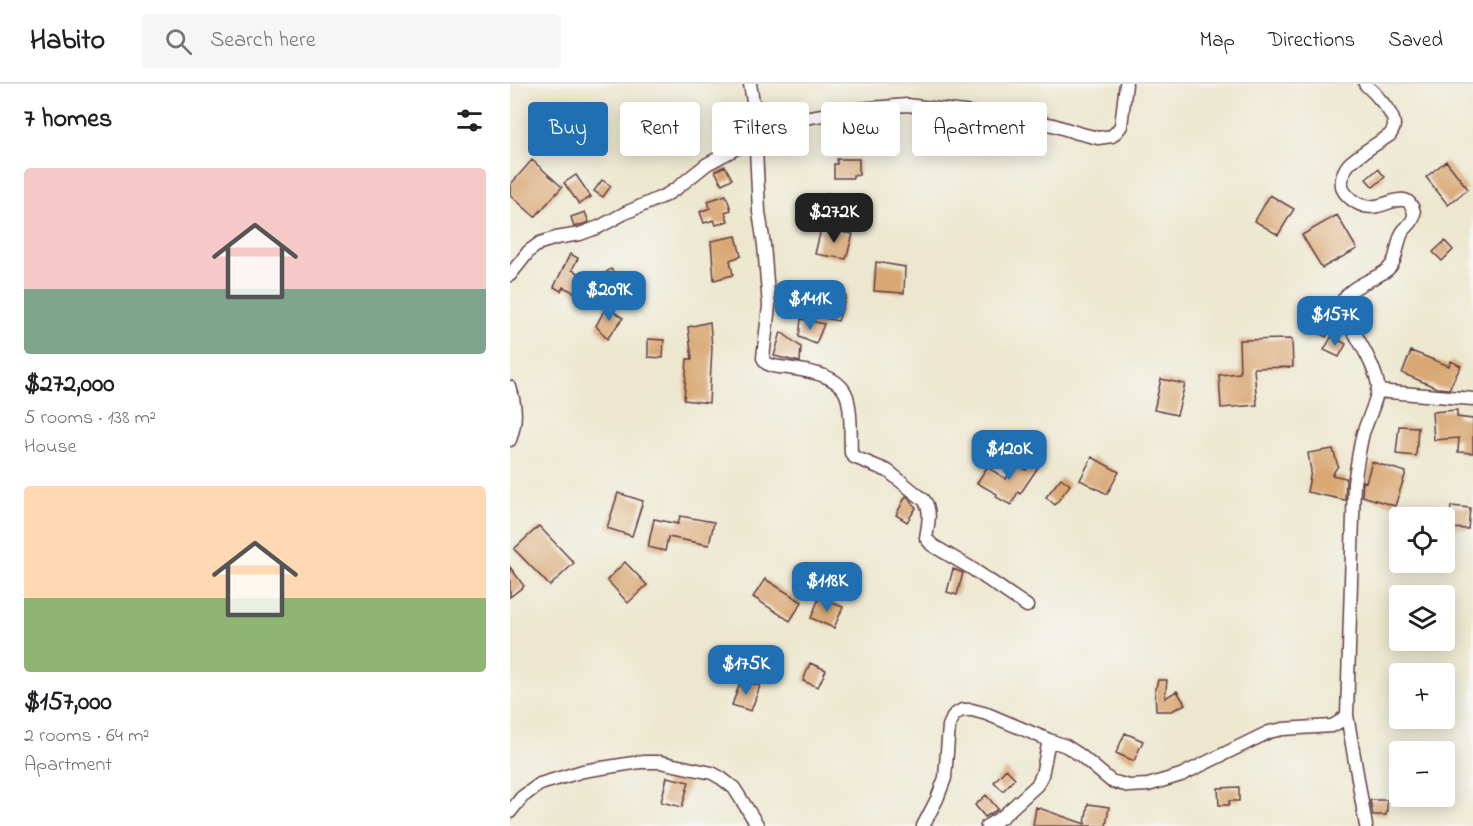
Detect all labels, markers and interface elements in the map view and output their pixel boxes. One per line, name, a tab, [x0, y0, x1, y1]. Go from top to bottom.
search box	[141, 14, 561, 68]
text: Habito	[30, 21, 105, 62]
icon: search	[162, 25, 195, 58]
text: Search here	[210, 25, 316, 57]
text: Map	[1199, 26, 1235, 56]
text: Directions	[1268, 26, 1355, 56]
text: Saved	[1388, 26, 1443, 56]
text: 7 homes	[24, 101, 112, 139]
chip: Buy	[528, 102, 608, 156]
chip: Rent	[620, 102, 700, 156]
chip: Filters	[712, 102, 809, 156]
chip: New	[821, 102, 900, 156]
chip: Apartment	[912, 102, 1047, 156]
icon: filters	[453, 104, 486, 137]
pin: $272K	[792, 193, 876, 244]
text: $272K	[809, 198, 859, 227]
icon: home	[201, 207, 309, 315]
pin: $209K	[567, 271, 651, 322]
text: $209K	[586, 276, 632, 305]
pin: $141K	[768, 280, 852, 331]
text: $141K	[789, 285, 831, 314]
pin: $157K	[1293, 296, 1377, 347]
text: $157K	[1311, 301, 1359, 330]
text: $272,000	[24, 366, 114, 404]
text: 5 rooms · 138 m²	[24, 404, 156, 433]
pin: $120K	[967, 430, 1051, 481]
text: House	[24, 433, 77, 462]
text: $120K	[986, 435, 1032, 464]
map controls	[1389, 507, 1455, 807]
button: locate	[1389, 507, 1455, 573]
icon: home	[201, 525, 309, 633]
pin: $118K	[785, 562, 869, 613]
text: $118K	[806, 567, 848, 596]
button: layers	[1389, 585, 1455, 651]
pin: $175K	[704, 645, 788, 696]
text: $175K	[722, 650, 770, 679]
button: +	[1389, 663, 1455, 729]
text: $157,000	[24, 684, 112, 722]
text: 2 rooms · 64 m²	[24, 722, 149, 751]
button: −	[1389, 741, 1455, 807]
text: Apartment	[24, 751, 112, 780]

